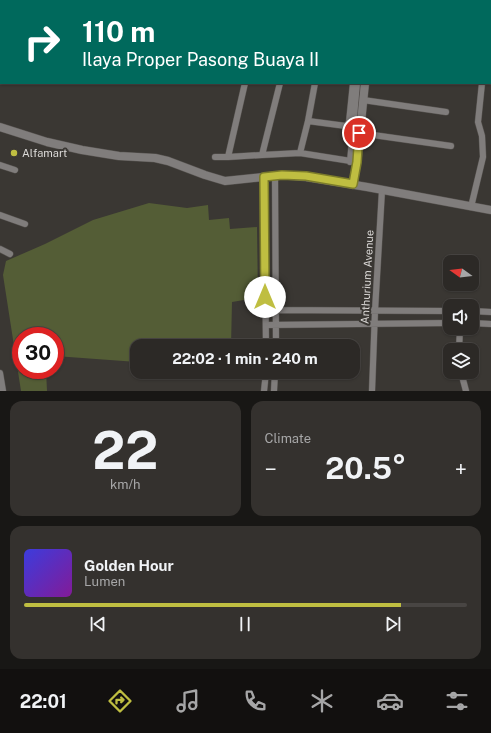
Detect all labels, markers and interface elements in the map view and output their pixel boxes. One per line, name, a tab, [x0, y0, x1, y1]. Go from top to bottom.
text: 110 m	[82, 15, 155, 48]
icon: right	[16, 16, 68, 68]
text: Ilaya Proper Pasong Buaya II	[82, 49, 319, 70]
pin	[342, 116, 376, 150]
icon: arrive	[348, 122, 370, 144]
place label: Alfamart	[22, 147, 67, 159]
marker: Alfamart	[9, 148, 19, 158]
street label: Anthurium Avenue	[359, 230, 375, 324]
north arrow	[443, 255, 479, 291]
map controls	[443, 255, 479, 379]
position arrow	[244, 276, 286, 318]
button: sound	[443, 299, 479, 335]
speed limit sign: 30	[12, 327, 64, 379]
button: layers	[443, 343, 479, 379]
text: 22:02 · 1 min · 240 m	[172, 350, 318, 367]
text: 22	[92, 420, 158, 481]
text: Climate	[265, 431, 311, 446]
text: 20.5°	[325, 450, 406, 486]
text: −	[265, 456, 277, 482]
text: +	[455, 456, 467, 482]
text: km/h	[110, 477, 141, 492]
text: Golden Hour	[84, 557, 174, 574]
text: Lumen	[84, 574, 125, 589]
icon: previous	[87, 613, 109, 635]
icon: pause	[234, 613, 256, 635]
icon: next	[382, 613, 404, 635]
icon: directions	[106, 687, 134, 715]
icon: music	[174, 687, 202, 715]
icon: phone	[241, 687, 269, 715]
icon: climate	[308, 687, 336, 715]
icon: car	[376, 687, 404, 715]
icon: filters	[443, 687, 471, 715]
text: 22:01	[20, 691, 67, 712]

